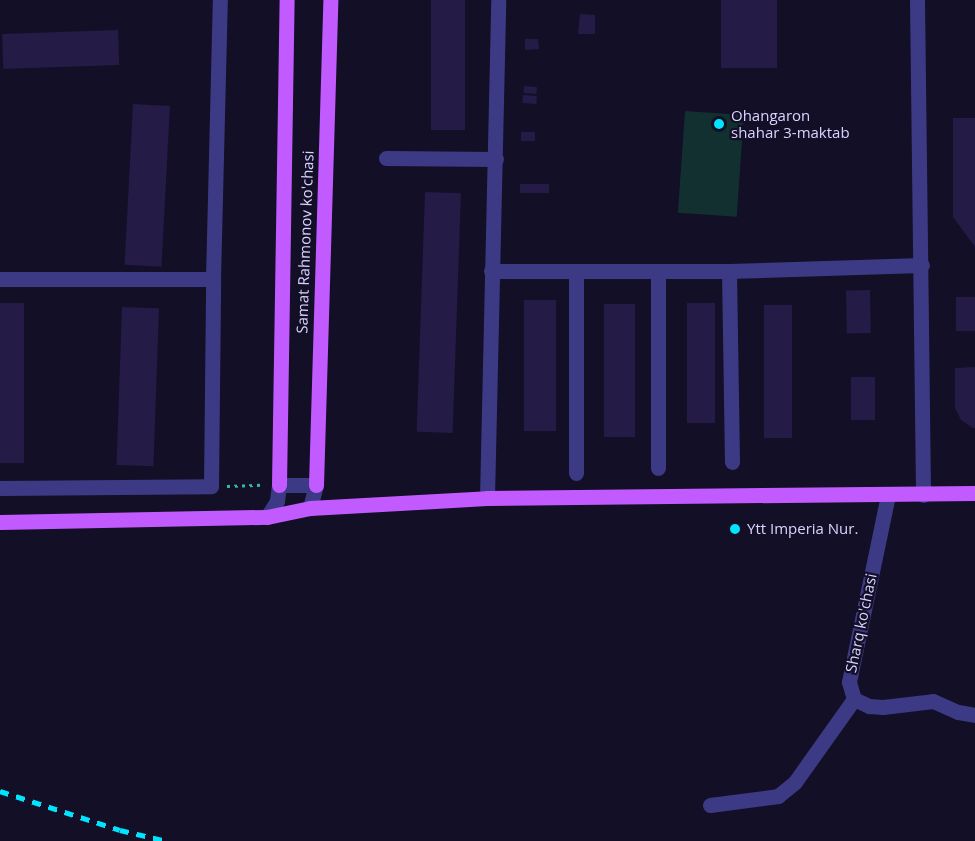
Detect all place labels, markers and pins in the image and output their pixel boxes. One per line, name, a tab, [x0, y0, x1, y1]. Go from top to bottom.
place label: Ohangaron shahar 3-maktab	[731, 106, 850, 141]
marker: Ohangaron shahar 3-maktab	[712, 117, 726, 131]
place label: Ytt Imperia Nur.	[747, 520, 858, 538]
marker: Ytt Imperia Nur.	[728, 522, 742, 536]

